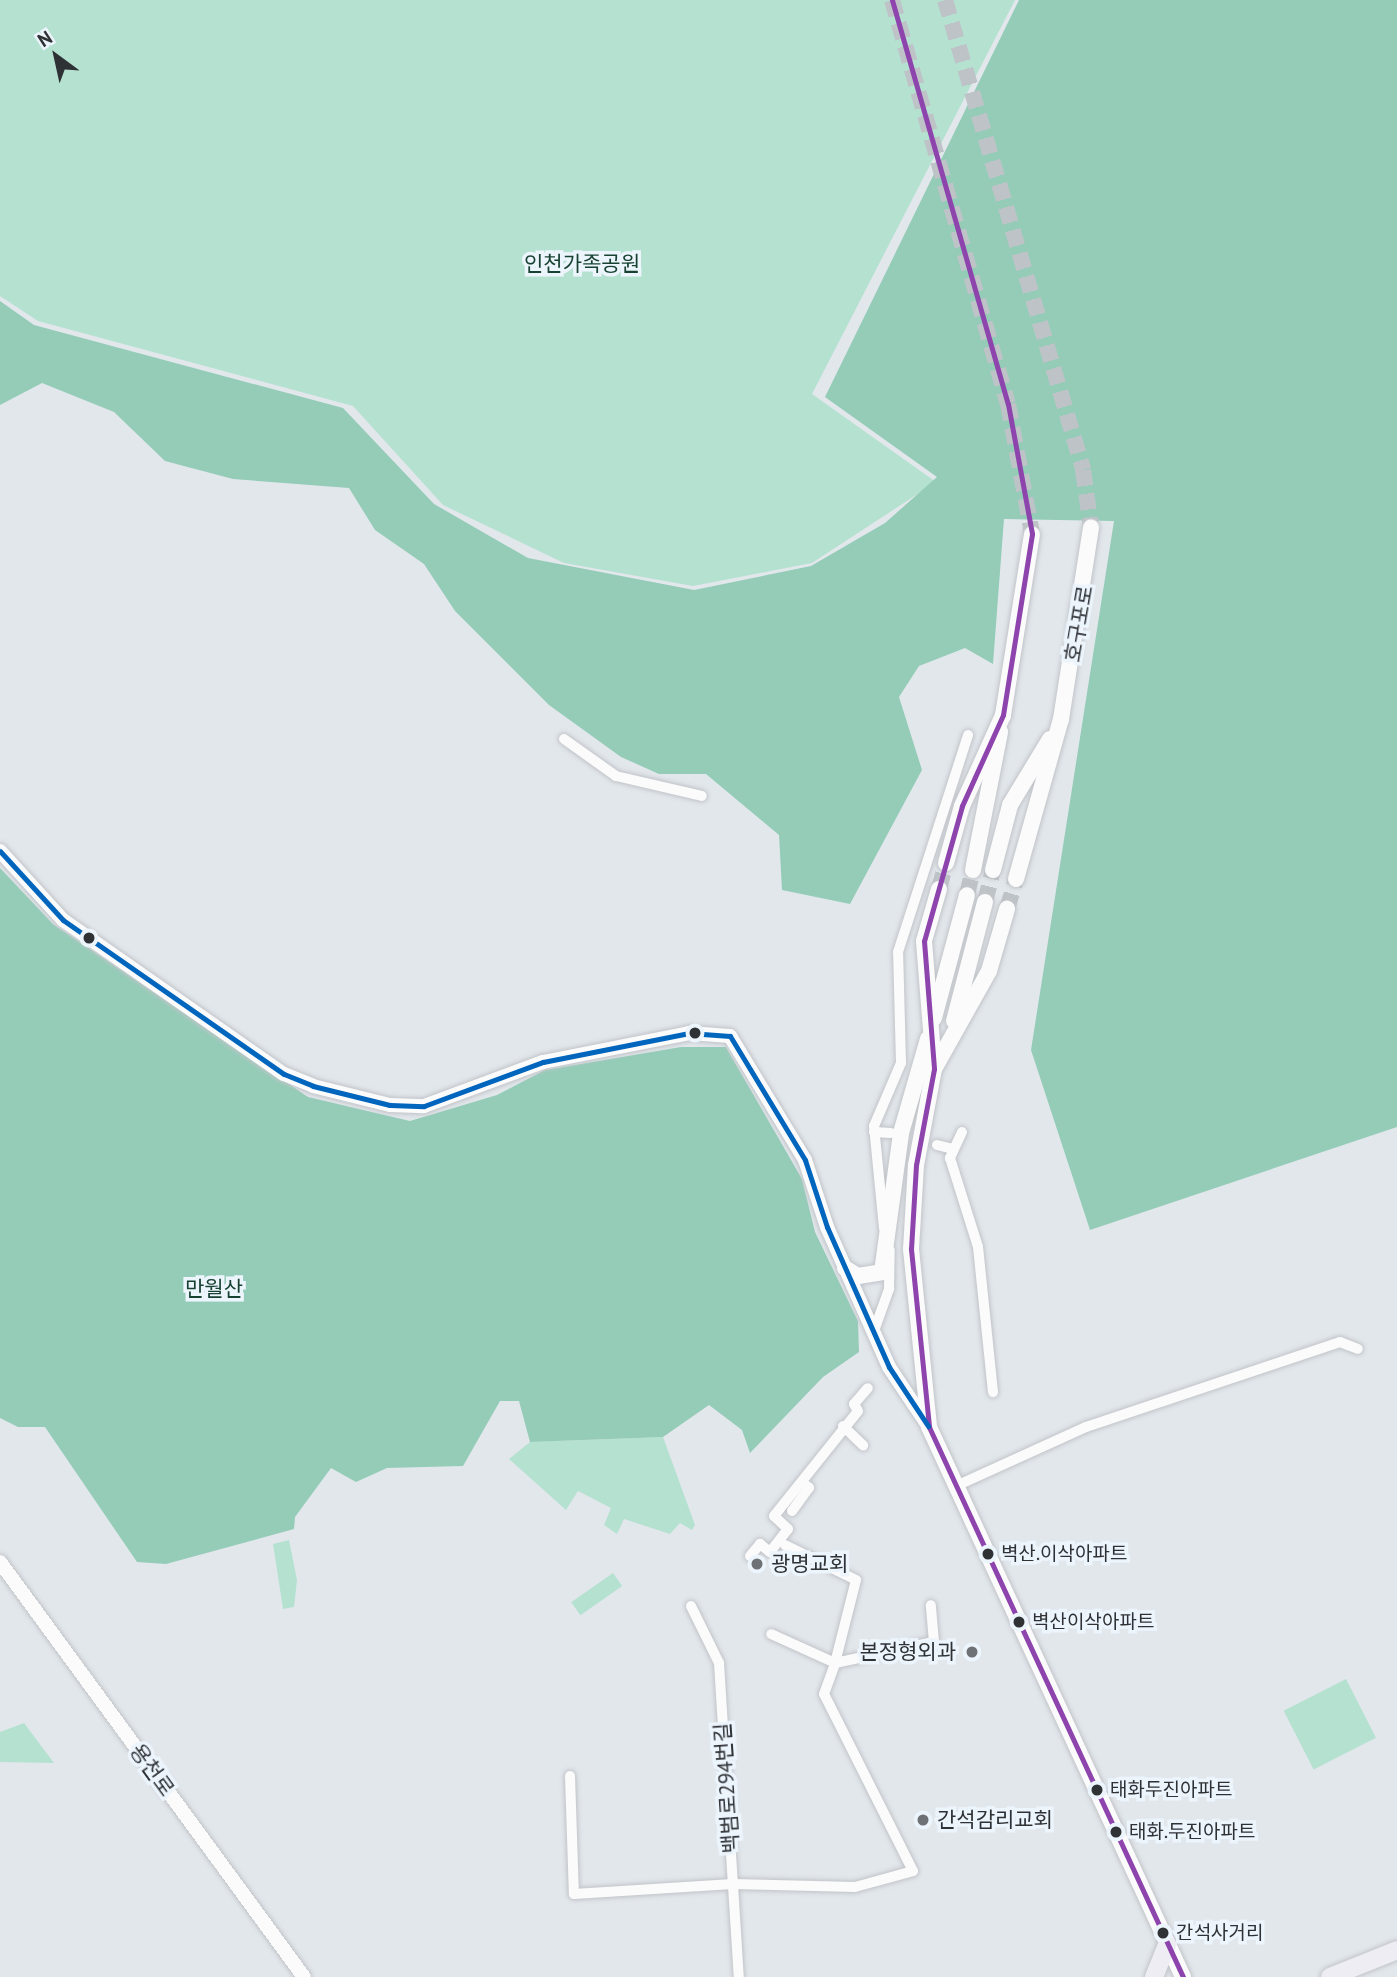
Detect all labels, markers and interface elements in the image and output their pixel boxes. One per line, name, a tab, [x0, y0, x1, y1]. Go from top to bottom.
north arrow	[21, 21, 91, 91]
text: N	[33, 25, 56, 52]
park label: 인천가족공원	[524, 251, 640, 277]
street label: 호구포로	[1060, 584, 1098, 664]
unlabelled marker	[82, 931, 96, 945]
unlabelled marker	[688, 1026, 702, 1040]
park label: 만월산	[185, 1276, 243, 1302]
place label: 벽산.이삭아파트	[1001, 1543, 1127, 1565]
marker: 벽산.이삭아파트	[981, 1547, 995, 1561]
place label: 광명교회	[771, 1551, 848, 1577]
marker: 광명교회	[749, 1556, 765, 1572]
place label: 벽산이삭아파트	[1032, 1611, 1154, 1633]
marker: 벽산이삭아파트	[1012, 1615, 1026, 1629]
place label: 본정형외과	[859, 1639, 956, 1665]
marker: 본정형외과	[962, 1642, 982, 1662]
street label: 백범로294번길	[710, 1722, 744, 1854]
street label: 용천로	[125, 1739, 179, 1801]
place label: 태화두진아파트	[1110, 1779, 1232, 1801]
marker: 태화두진아파트	[1090, 1783, 1104, 1797]
place label: 간석감리교회	[937, 1807, 1053, 1833]
marker: 간석감리교회	[915, 1812, 931, 1828]
place label: 태화.두진아파트	[1129, 1821, 1255, 1843]
marker: 태화.두진아파트	[1109, 1825, 1123, 1839]
place label: 간석사거리	[1176, 1922, 1263, 1944]
marker: 간석사거리	[1156, 1926, 1170, 1940]

